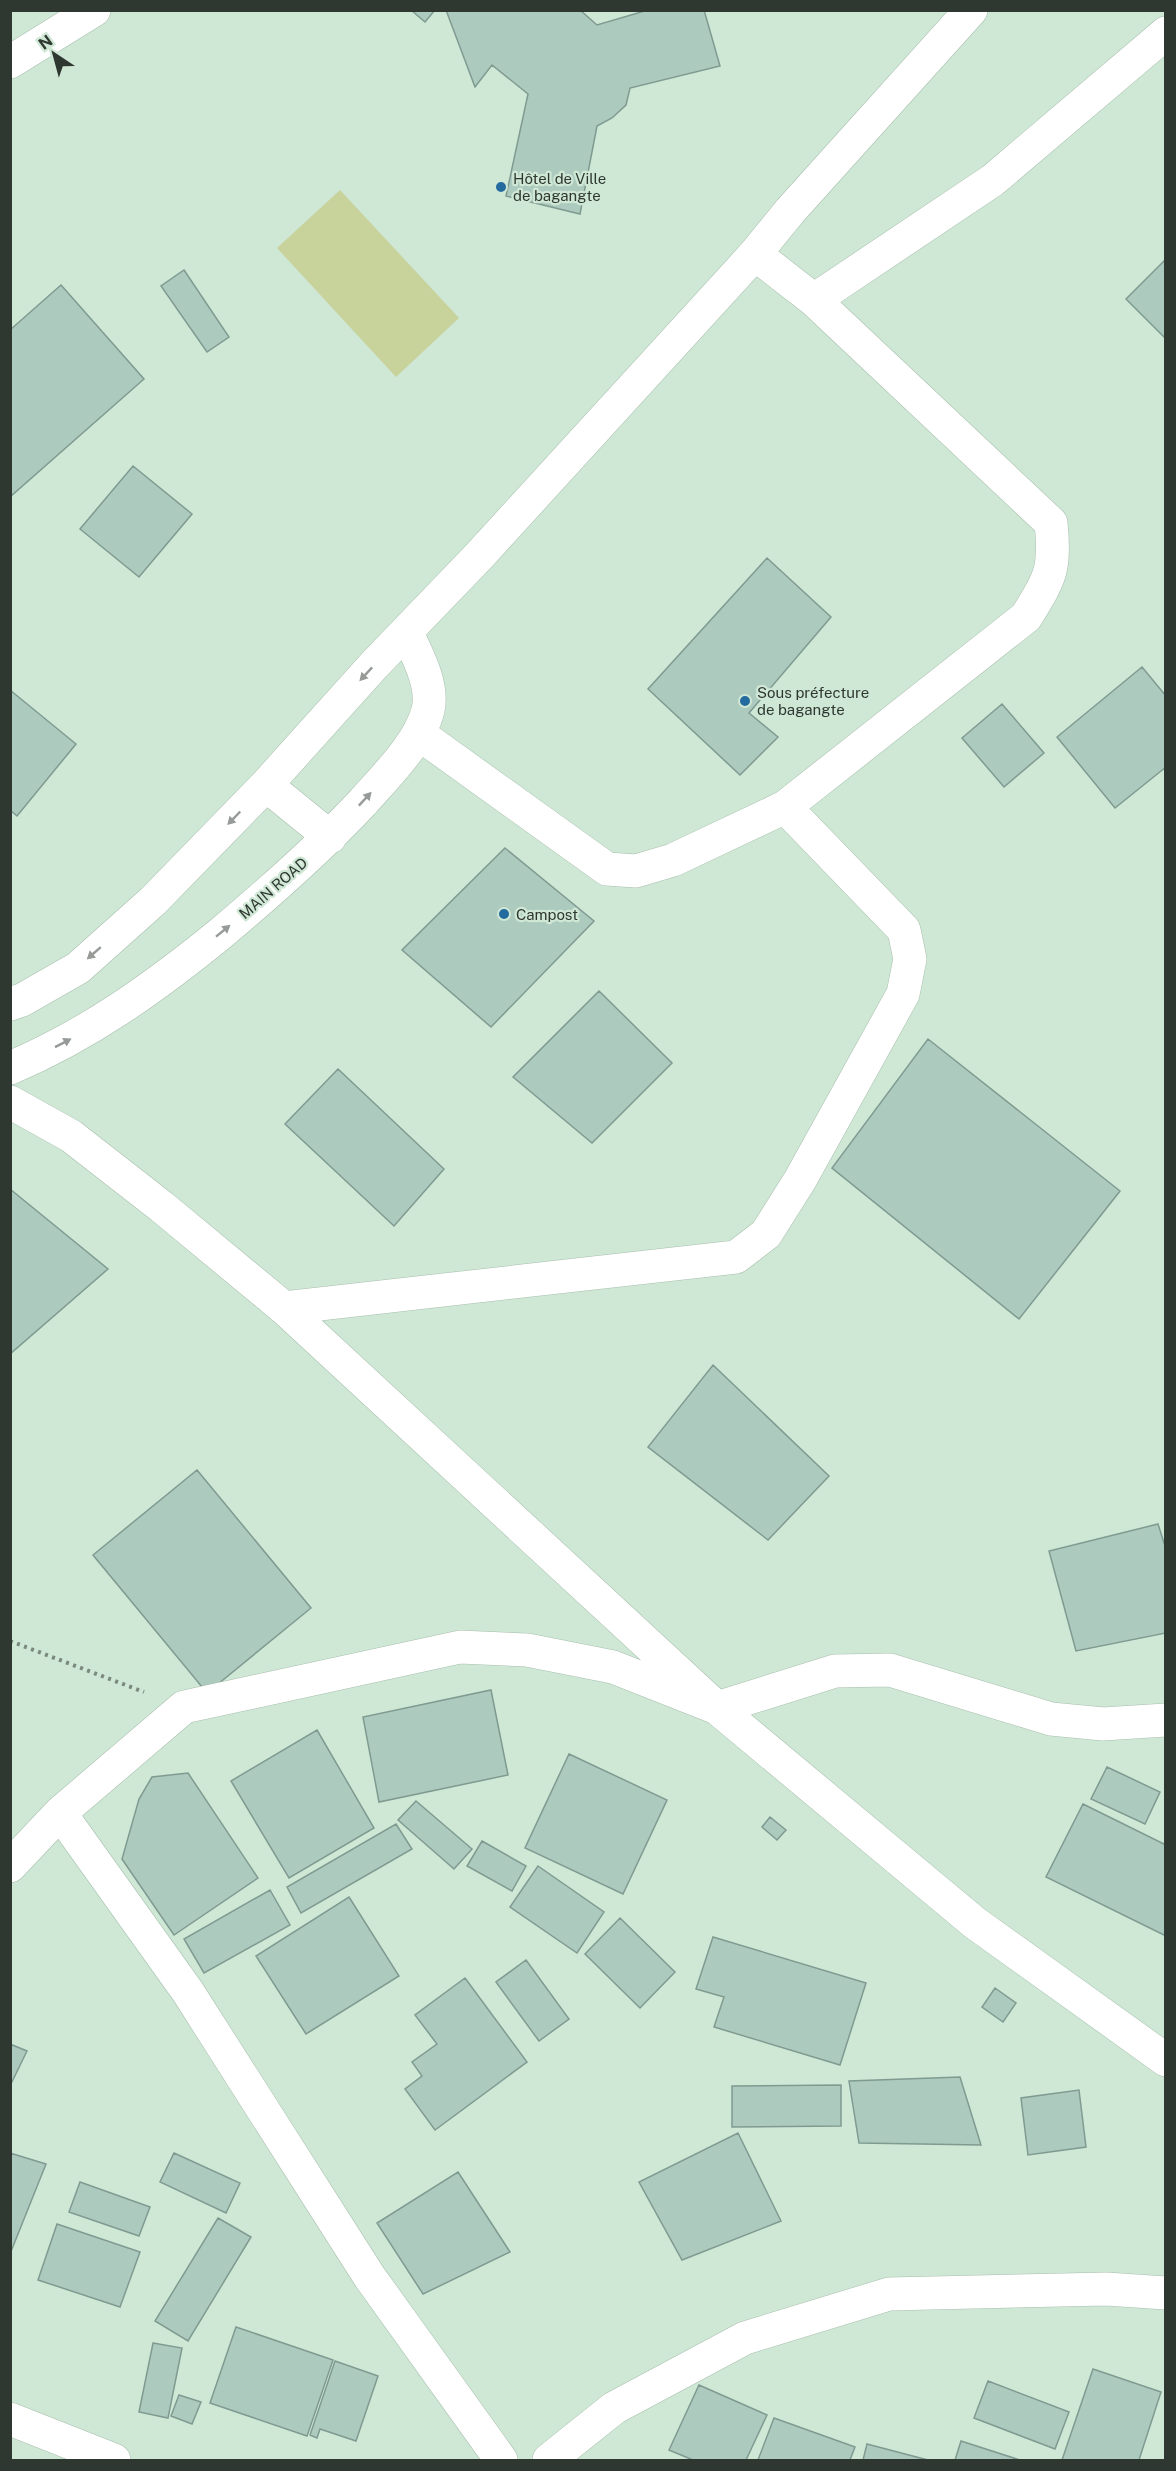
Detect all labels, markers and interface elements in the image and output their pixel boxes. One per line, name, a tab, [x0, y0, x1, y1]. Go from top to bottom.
north arrow	[24, 24, 84, 84]
text: N	[35, 31, 56, 54]
place label: Hôtel de Ville de bagangte	[513, 170, 606, 204]
marker: Hôtel de Ville de bagangte	[494, 180, 508, 194]
one-way arrow	[360, 666, 373, 681]
place label: Sous préfecture de bagangte	[757, 684, 869, 718]
marker: Sous préfecture de bagangte	[738, 694, 752, 708]
one-way arrow	[358, 792, 372, 806]
one-way arrow	[228, 810, 242, 824]
street label: MAIN ROAD	[235, 854, 311, 922]
place label: Campost	[516, 906, 578, 923]
marker: Campost	[497, 907, 511, 921]
one-way arrow	[215, 925, 231, 938]
one-way arrow	[87, 946, 102, 959]
one-way arrow	[55, 1038, 72, 1048]

